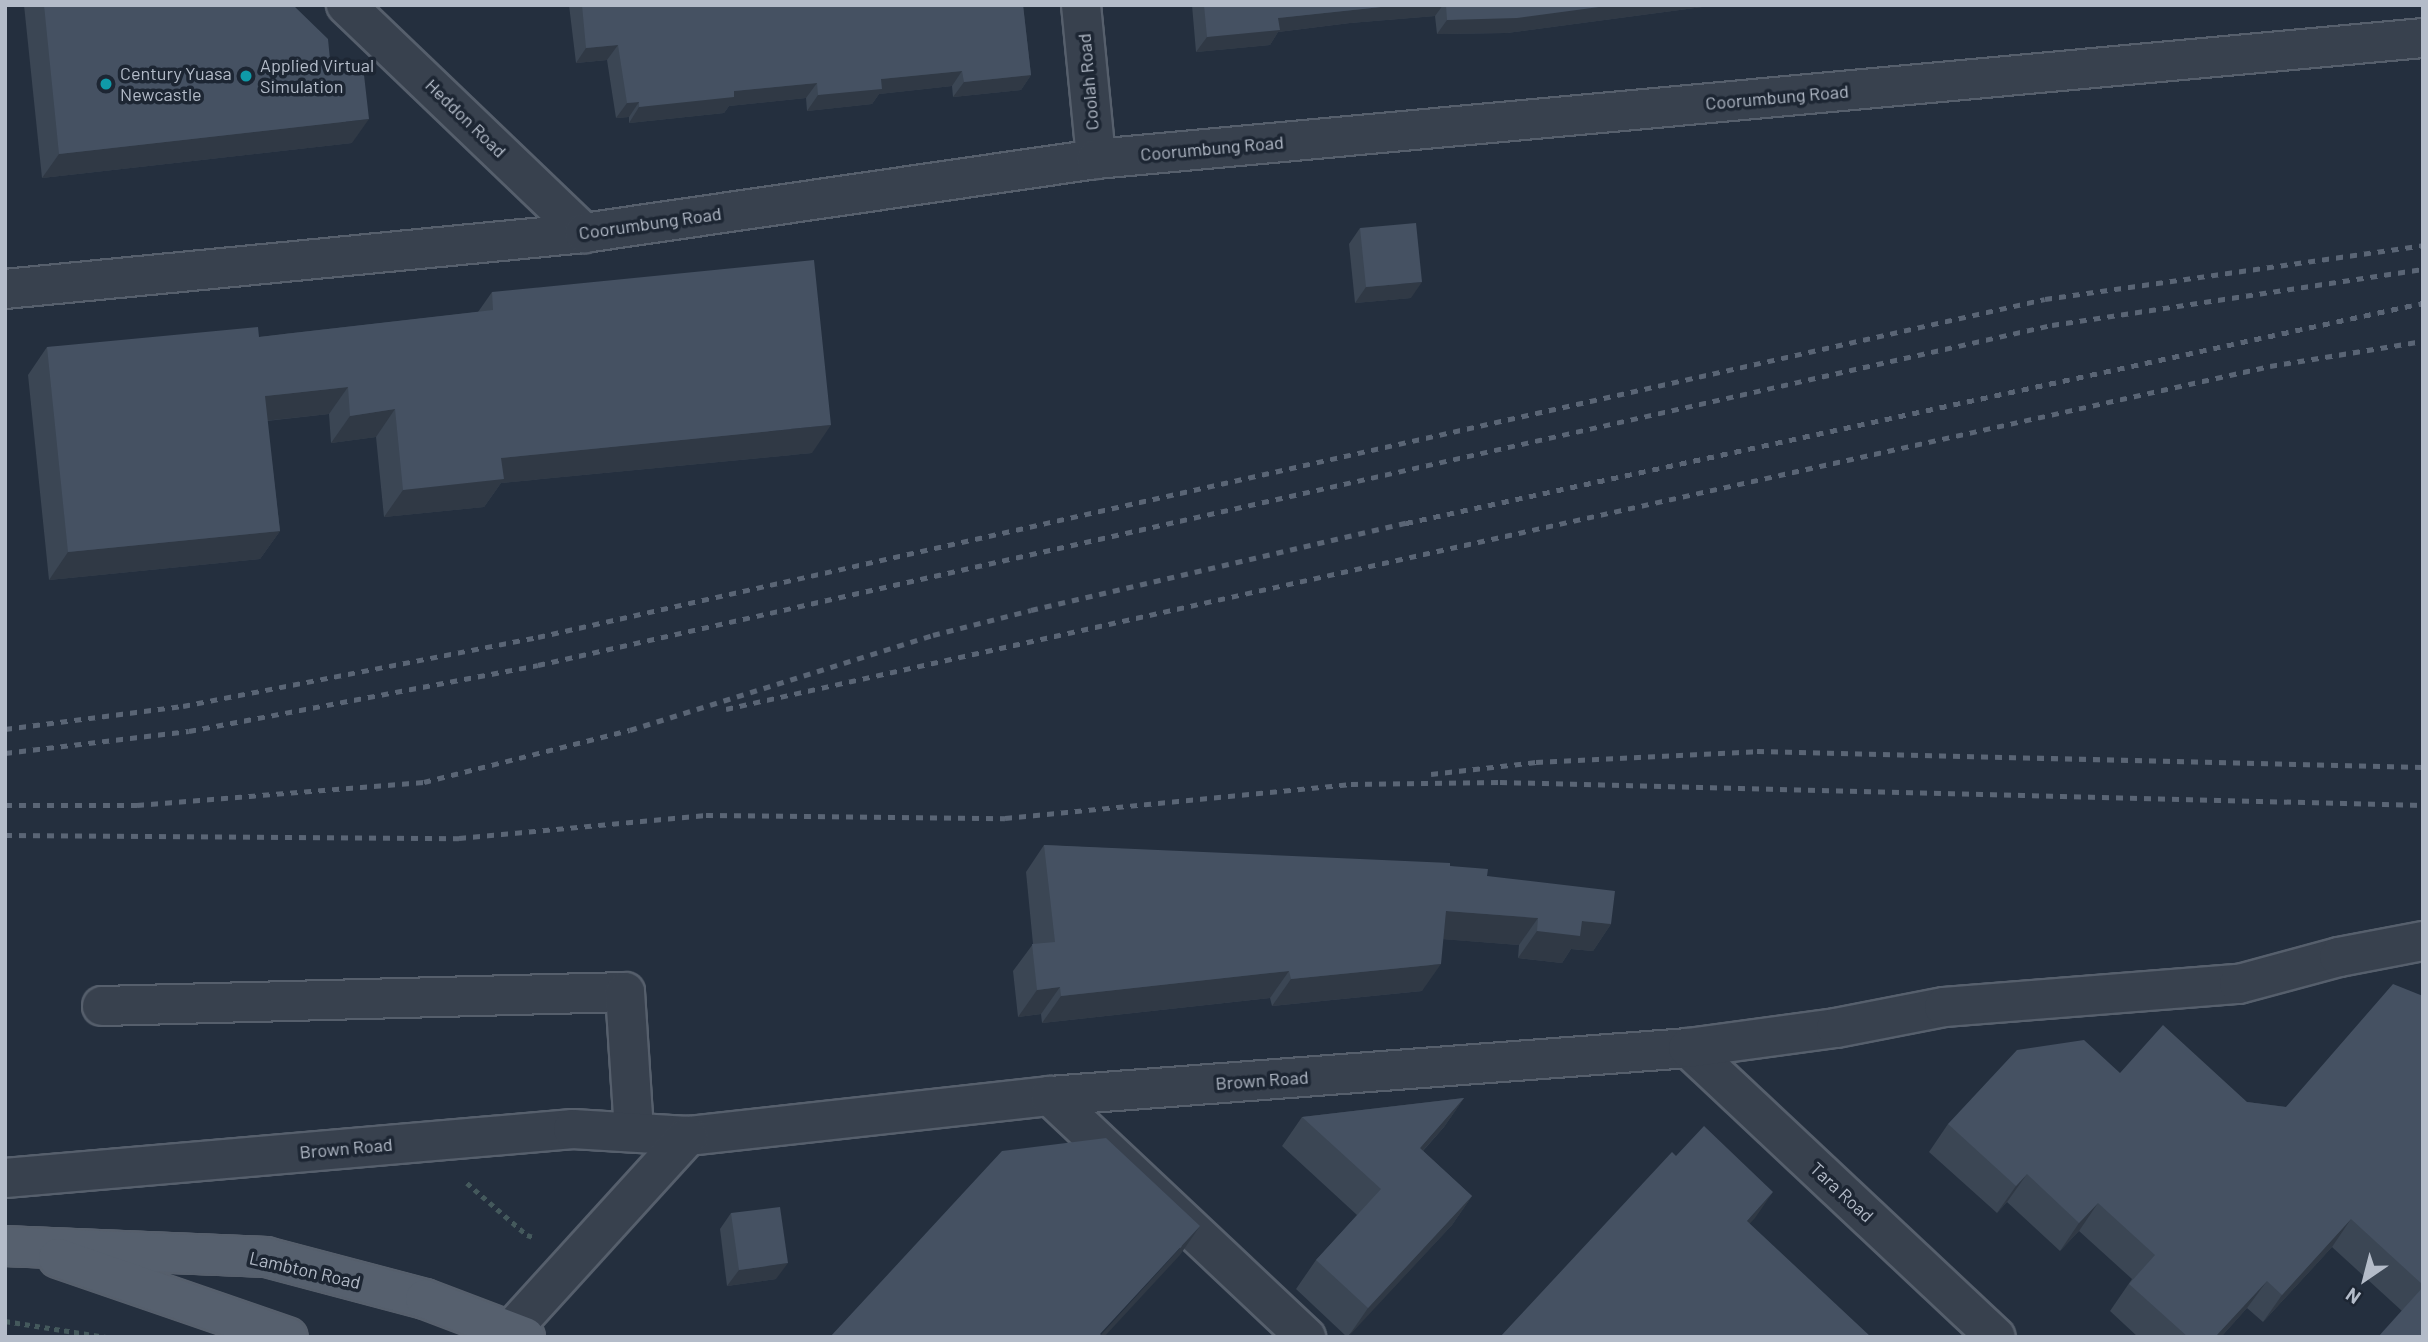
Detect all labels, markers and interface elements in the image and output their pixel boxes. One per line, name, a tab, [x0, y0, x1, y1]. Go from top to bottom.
street label: Coolah Road	[1073, 33, 1103, 131]
place label: Applied Virtual Simulation	[260, 55, 374, 98]
place label: Century Yuasa Newcastle	[120, 63, 232, 106]
marker: Applied Virtual Simulation	[238, 68, 254, 84]
street label: Heddon Road	[421, 74, 511, 162]
marker: Century Yuasa Newcastle	[98, 76, 114, 92]
street label: Coorumbung Road	[1704, 80, 1850, 114]
street label: Coorumbung Road	[1139, 131, 1285, 165]
street label: Coorumbung Road	[577, 202, 723, 244]
street label: Brown Road	[1215, 1066, 1309, 1094]
street label: Brown Road	[299, 1133, 393, 1163]
street label: Tara Road	[1806, 1157, 1878, 1227]
north arrow	[2330, 1244, 2400, 1314]
street label: Lambton Road	[247, 1247, 363, 1293]
text: N	[2341, 1284, 2364, 1310]

